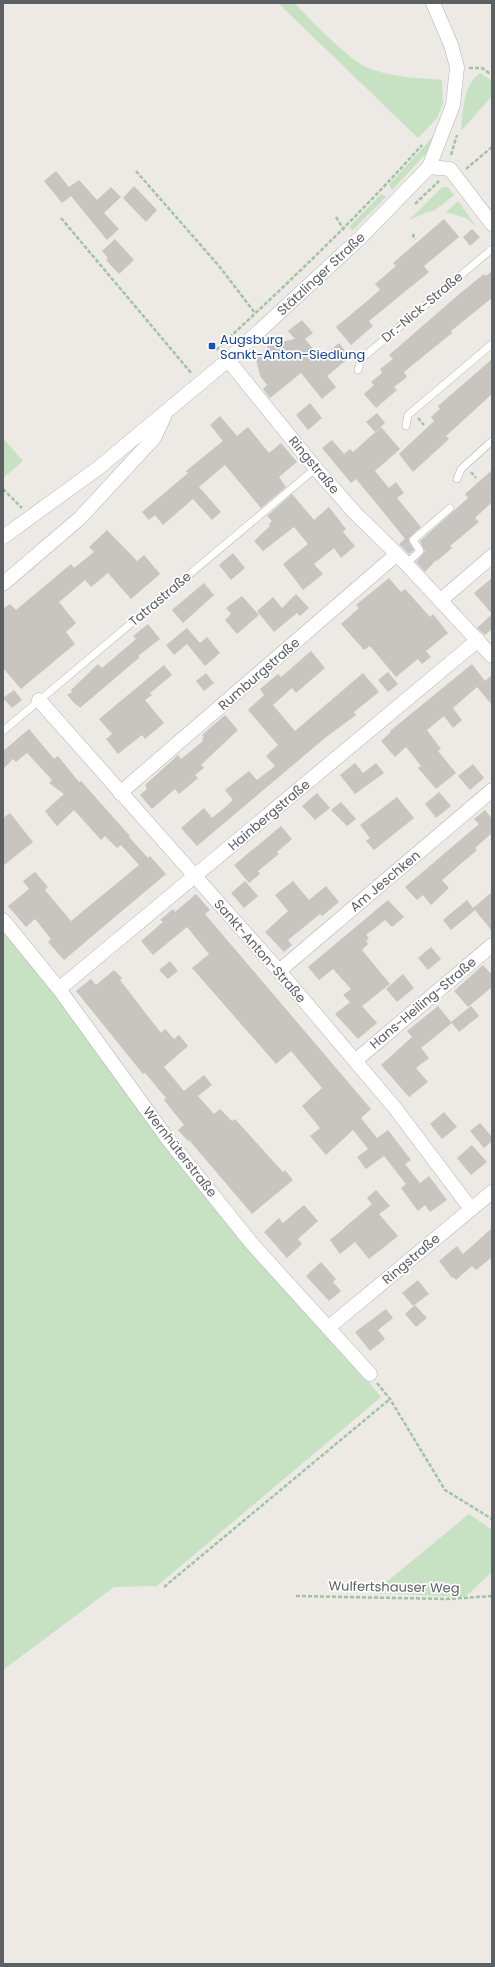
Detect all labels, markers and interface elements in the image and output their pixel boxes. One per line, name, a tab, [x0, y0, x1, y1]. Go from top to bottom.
street label: Stätzlinger Straße	[273, 228, 369, 320]
street label: Dr.-Nick-Straße	[377, 267, 467, 347]
place label: Augsburg Sankt-Anton-Siedlung	[220, 330, 365, 364]
marker: Augsburg Sankt-Anton-Siedlung	[207, 341, 217, 351]
street label: Ringstraße	[284, 432, 344, 498]
street label: Tatrastraße	[125, 567, 195, 631]
street label: Rumburgstraße	[214, 633, 304, 715]
street label: Hainbergstraße	[224, 775, 314, 855]
street label: Am Jeschken	[346, 846, 424, 916]
street label: Sankt-Anton-Straße	[210, 895, 310, 1007]
street label: Hans-Heiling-Straße	[366, 953, 480, 1053]
street label: Wernhüterstraße	[139, 1103, 221, 1201]
street label: Ringstraße	[378, 1229, 444, 1289]
street label: Wulfertshauser Weg	[328, 1576, 460, 1598]

